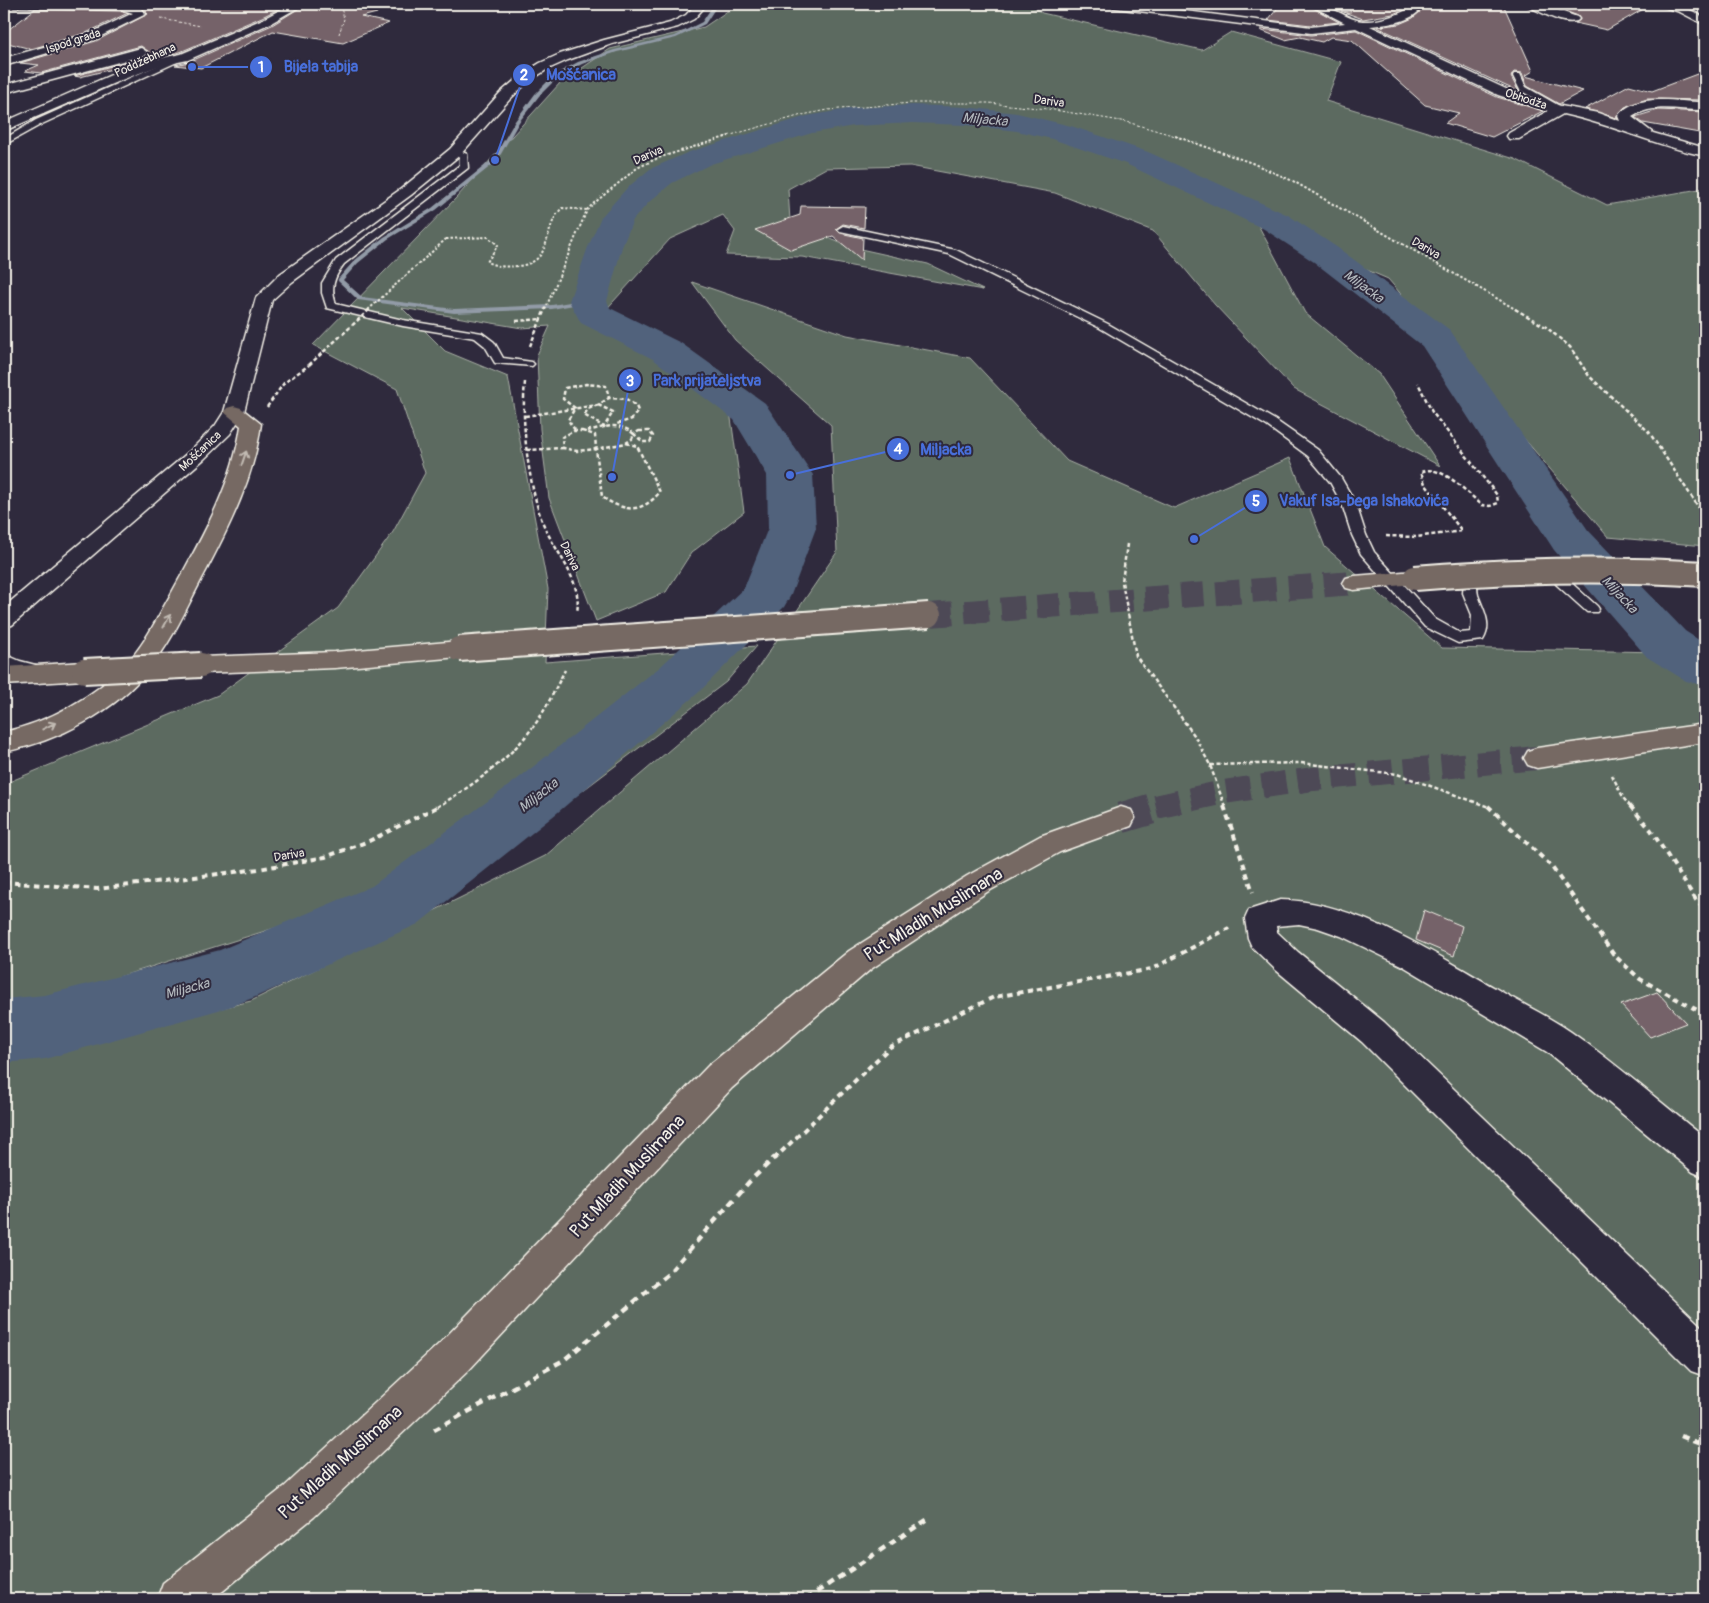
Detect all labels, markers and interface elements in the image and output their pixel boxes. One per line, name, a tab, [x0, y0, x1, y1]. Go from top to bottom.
street label: Ispod grada	[44, 25, 103, 57]
street label: Poddžebhana	[112, 40, 179, 81]
callout: Bijela tabija	[249, 51, 368, 82]
text: Bijela tabija	[284, 57, 359, 77]
text: 1	[258, 58, 264, 77]
callout: Mošćanica	[511, 59, 626, 90]
text: Mošćanica	[546, 65, 617, 85]
text: 2	[520, 66, 528, 85]
street label: Obhodža	[1503, 86, 1549, 113]
street label: Dariva	[1033, 92, 1066, 111]
water label: Miljacka	[962, 109, 1010, 130]
street label: Dariva	[631, 142, 666, 169]
street label: Dariva	[1409, 234, 1443, 263]
water label: Miljacka	[1340, 266, 1388, 307]
callout: Park prijateljstva	[618, 365, 771, 396]
text: Park prijateljstva	[653, 371, 762, 391]
text: 3	[626, 372, 634, 391]
street label: Mošćanica	[176, 428, 225, 475]
callout: Miljacka	[885, 434, 982, 465]
text: 4	[894, 440, 903, 459]
text: Miljacka	[920, 440, 972, 460]
one-way arrow	[240, 451, 249, 467]
callout: Vakuf Isa-bega Ishakovića	[1244, 485, 1459, 516]
text: Vakuf Isa-bega Ishakovića	[1279, 491, 1450, 511]
text: 5	[1252, 492, 1260, 511]
street label: Dariva	[556, 539, 583, 574]
water label: Miljacka	[1598, 572, 1642, 618]
one-way arrow	[163, 614, 173, 628]
one-way arrow	[42, 721, 57, 731]
water label: Miljacka	[515, 774, 562, 816]
street label: Dariva	[273, 845, 306, 866]
street label: Put Mladih Muslimana	[859, 862, 1007, 966]
water label: Miljacka	[163, 974, 213, 1003]
street label: Put Mladih Muslimana	[565, 1110, 690, 1243]
street label: Put Mladih Muslimana	[273, 1400, 407, 1524]

